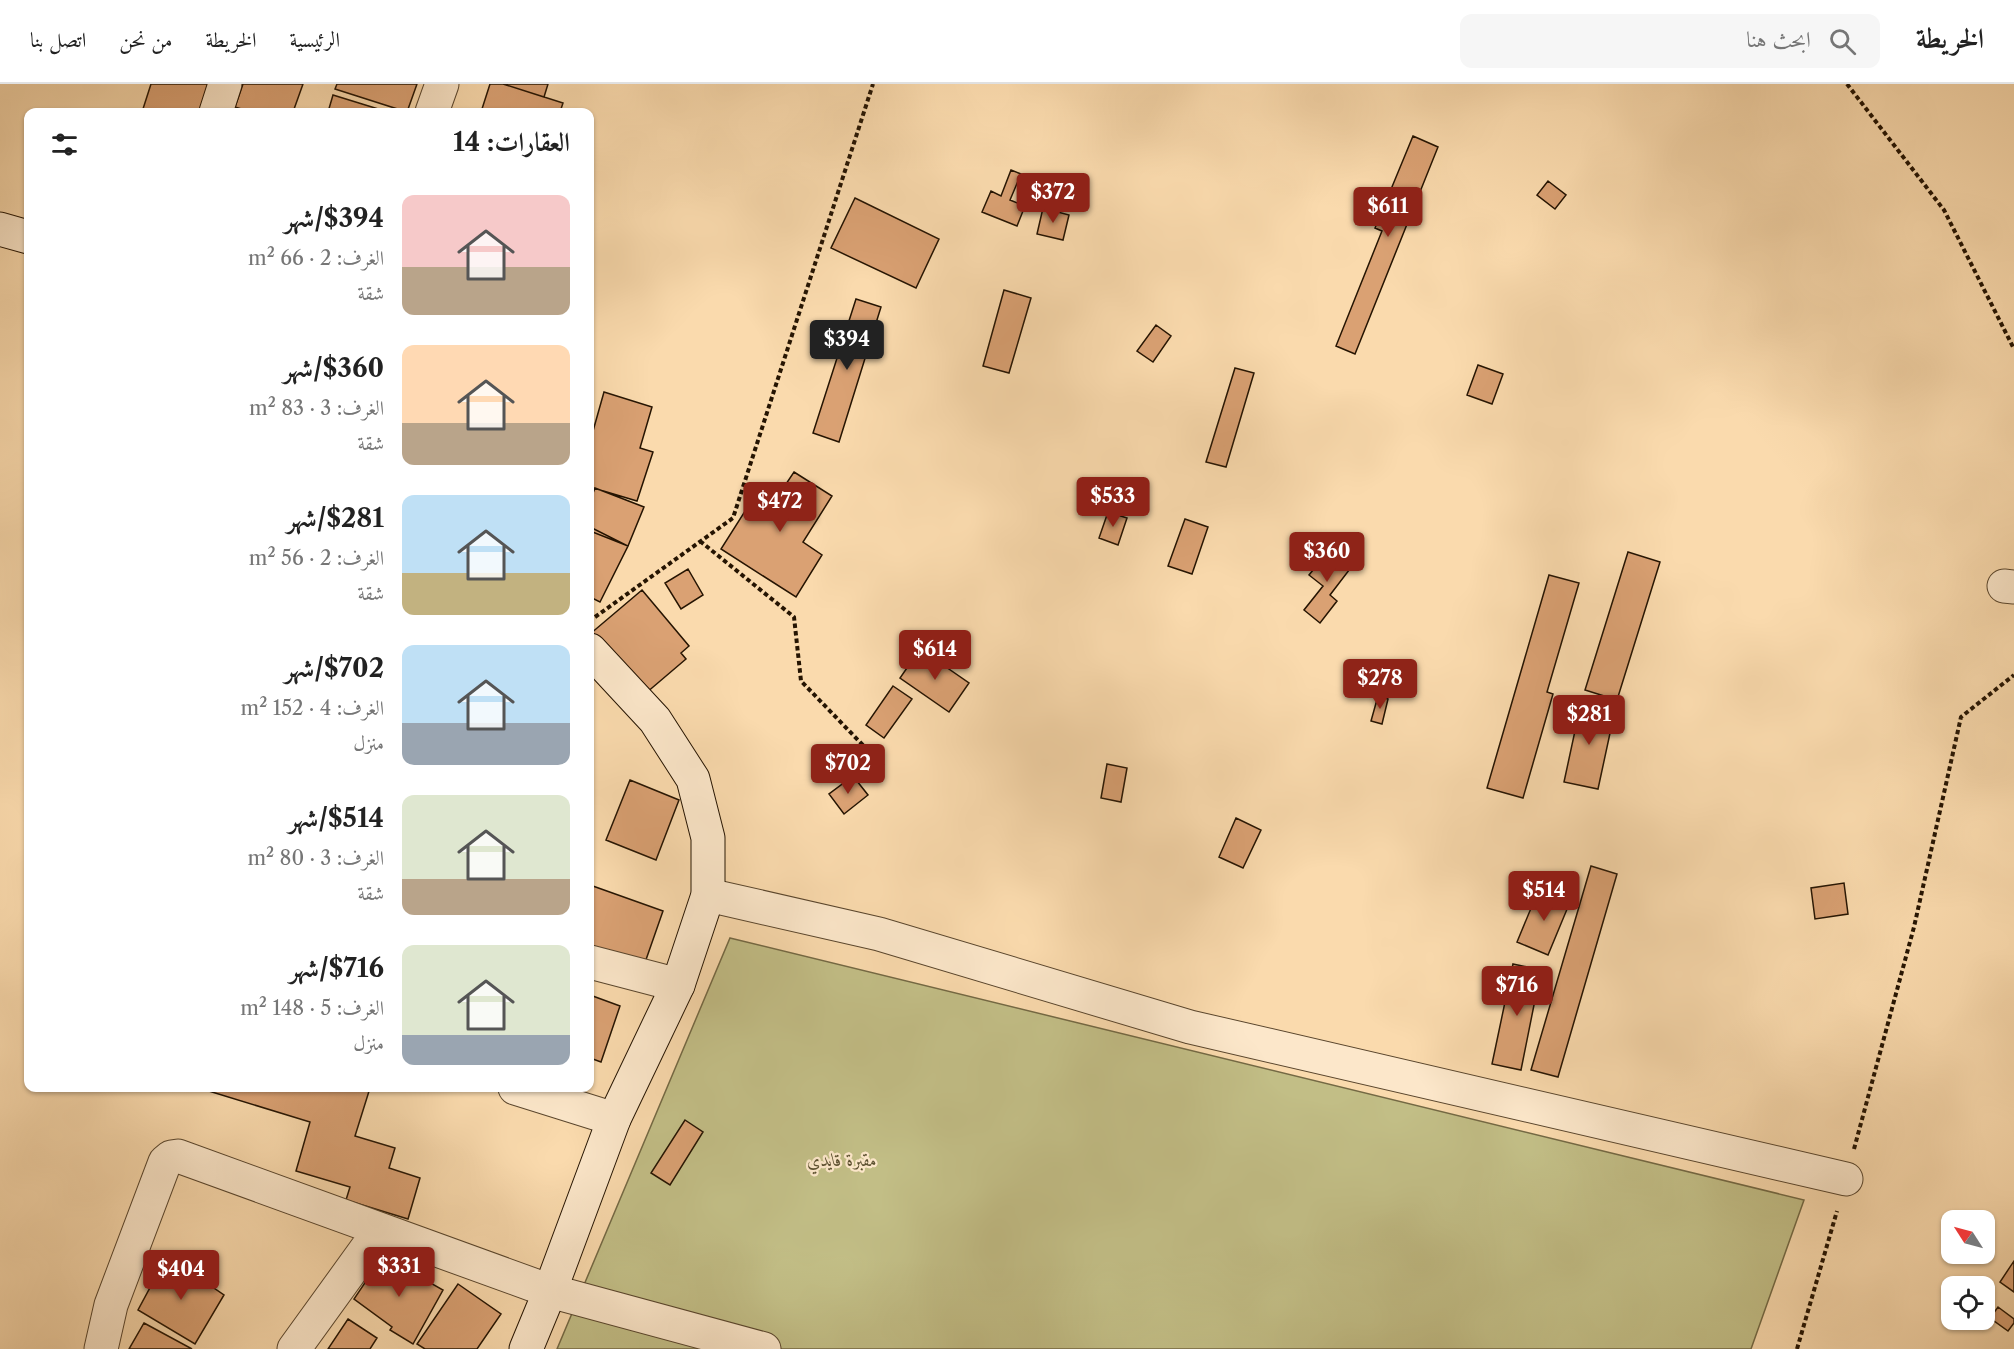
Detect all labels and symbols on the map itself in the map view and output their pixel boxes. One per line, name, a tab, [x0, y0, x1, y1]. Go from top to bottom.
pin: $372	[1017, 173, 1089, 224]
pin: $611	[1352, 187, 1424, 238]
pin: $394	[811, 320, 883, 371]
pin: $533	[1077, 477, 1149, 528]
pin: $472	[744, 482, 816, 533]
pin: $360	[1291, 532, 1363, 583]
pin: $614	[899, 630, 971, 681]
pin: $278	[1344, 659, 1416, 710]
pin: $281	[1553, 695, 1625, 746]
pin: $702	[812, 744, 884, 795]
pin: $514	[1508, 871, 1580, 922]
pin: $716	[1481, 966, 1553, 1017]
park label: مقبرة قايدي	[807, 1149, 877, 1175]
north arrow	[1941, 1210, 1995, 1264]
pin: $331	[363, 1247, 435, 1298]
pin: $404	[145, 1250, 217, 1301]

